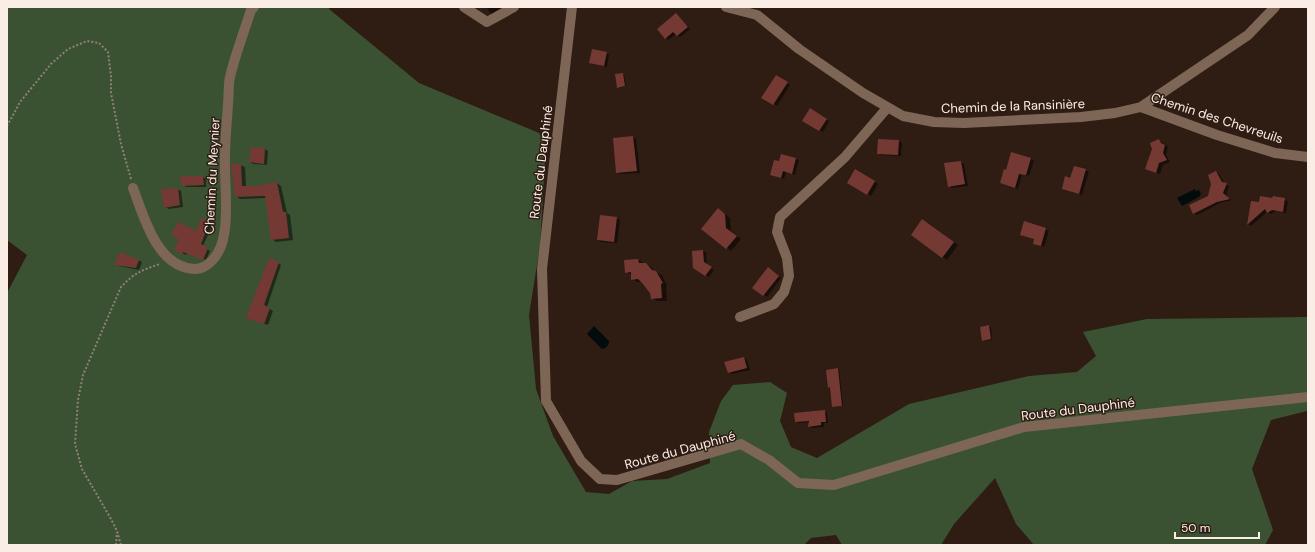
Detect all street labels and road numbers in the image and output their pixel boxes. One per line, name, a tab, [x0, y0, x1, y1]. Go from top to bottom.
street label: Chemin des Chevreuils	[1149, 89, 1285, 147]
street label: Chemin de la Ransinière	[941, 95, 1085, 117]
street label: Route du Dauphiné	[526, 104, 556, 220]
street label: Chemin du Meynier	[200, 117, 224, 235]
street label: Route du Dauphiné	[1020, 394, 1136, 424]
street label: Route du Dauphiné	[623, 427, 737, 473]

